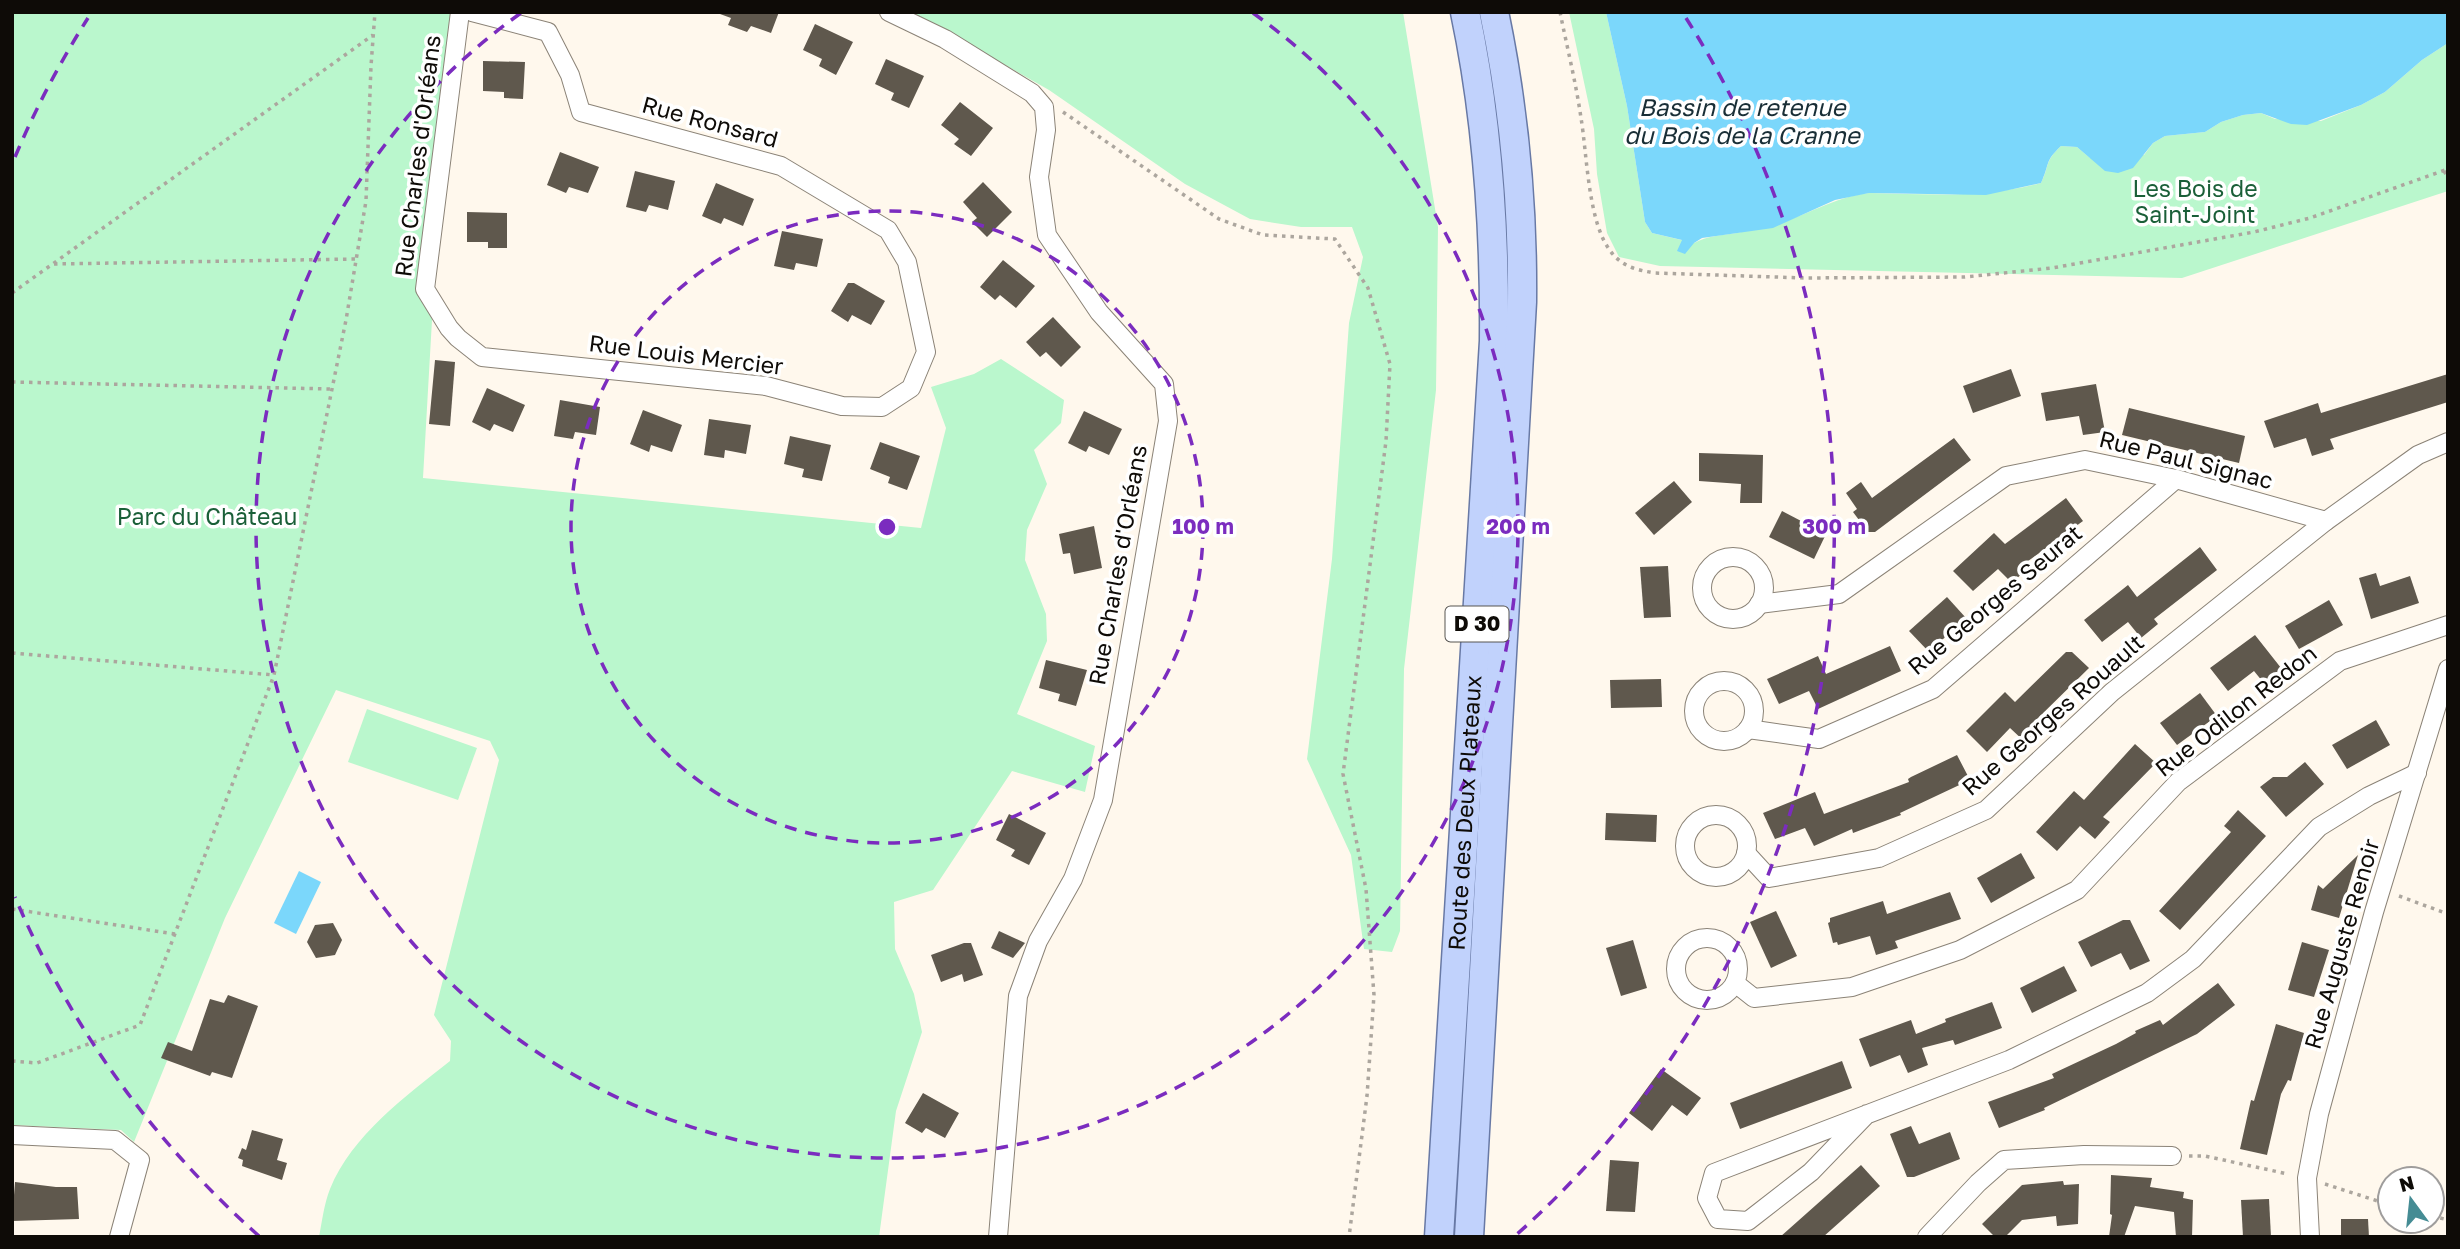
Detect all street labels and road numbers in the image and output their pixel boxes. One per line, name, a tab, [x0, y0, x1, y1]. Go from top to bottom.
street label: Rue Charles d'Orléans	[388, 33, 446, 278]
street label: Rue Ronsard	[639, 89, 781, 153]
street label: Rue Louis Mercier	[587, 328, 785, 380]
street label: Rue Paul Signac	[2097, 424, 2276, 494]
street label: Rue Charles d'Orléans	[1082, 443, 1152, 687]
street label: Rue Georges Seurat	[1902, 518, 2087, 680]
road number: D 30	[1446, 606, 1508, 642]
street label: Rue Georges Rouault	[1956, 628, 2149, 801]
street label: Rue Odilon Redon	[2149, 638, 2322, 782]
street label: Route des Deux Plateaux	[1442, 674, 1486, 951]
street label: Rue Auguste Renoir	[2298, 835, 2384, 1052]

